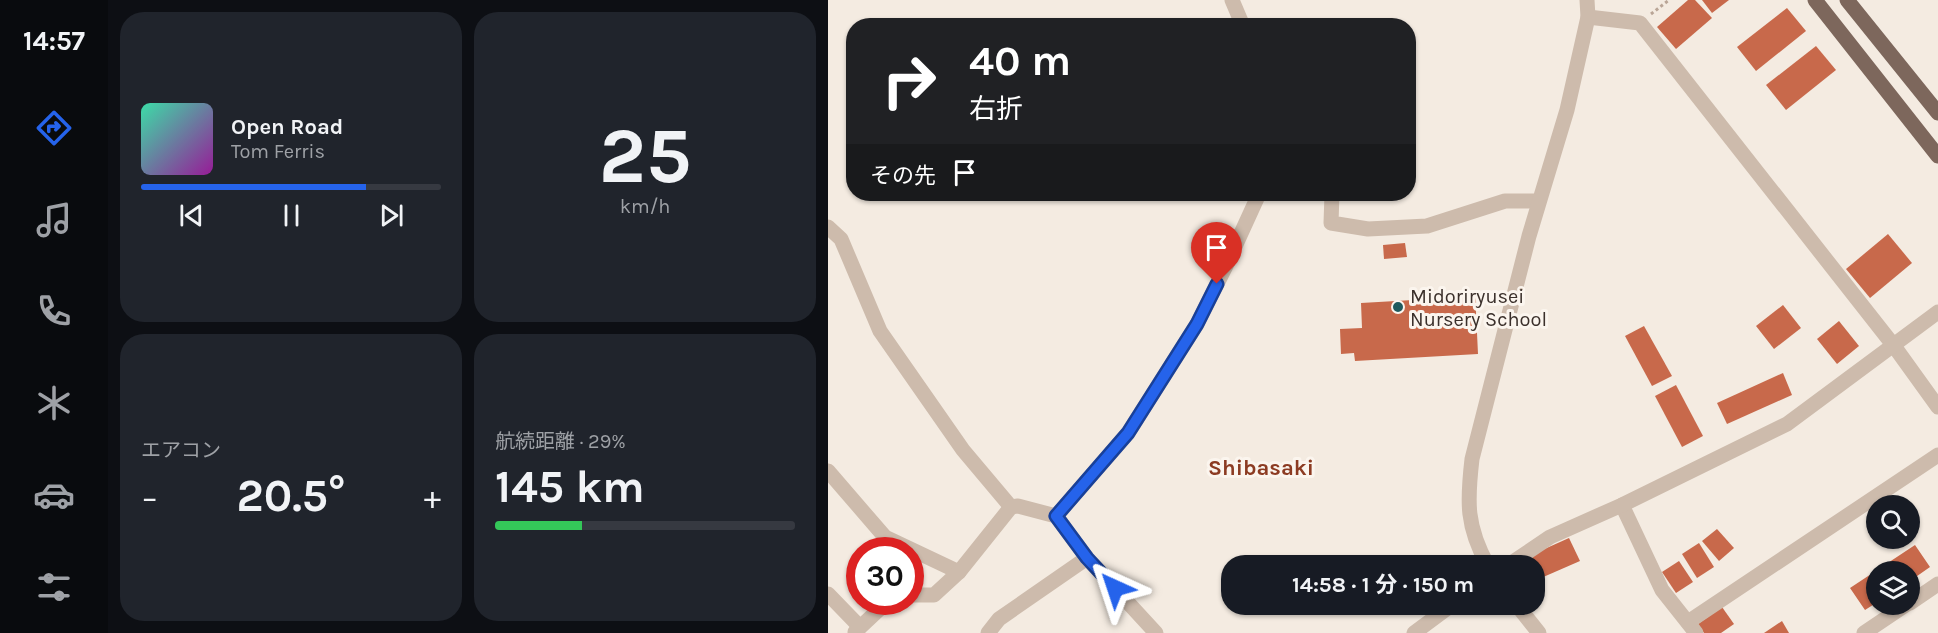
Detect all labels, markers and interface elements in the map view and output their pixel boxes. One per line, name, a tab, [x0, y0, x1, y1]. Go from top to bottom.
text: 14:57	[23, 25, 85, 57]
text: 40 m	[969, 36, 1071, 86]
icon: right	[870, 42, 948, 120]
text: 右折	[969, 93, 1023, 125]
icon: directions	[33, 107, 75, 149]
text: 25	[599, 110, 691, 202]
text: Open Road	[231, 114, 343, 140]
text: Tom Ferris	[231, 140, 325, 163]
icon: arrive	[948, 156, 981, 189]
text: その先	[870, 163, 936, 189]
text: km/h	[620, 195, 670, 218]
icon: music	[33, 199, 75, 241]
icon: previous	[175, 199, 208, 232]
icon: pause	[275, 199, 308, 232]
icon: next	[375, 199, 408, 232]
pin	[1191, 222, 1242, 284]
icon: arrive	[1200, 231, 1233, 264]
place label: Midoriryusei Nursery School	[1410, 285, 1547, 331]
icon: phone	[33, 290, 75, 332]
marker: Midoriryusei Nursery School	[1391, 300, 1405, 314]
icon: climate	[33, 382, 75, 424]
text: 航続距離 · 29%	[495, 430, 626, 453]
text: エアコン	[141, 439, 221, 462]
district label: Shibasaki	[1208, 455, 1314, 481]
text: 145 km	[495, 461, 645, 513]
text: 20.5°	[236, 470, 346, 522]
icon: car	[33, 474, 75, 516]
text: −	[141, 478, 158, 516]
text: +	[424, 478, 441, 516]
map controls	[1866, 495, 1920, 615]
button: search	[1866, 495, 1920, 549]
speed limit sign: 30	[846, 537, 924, 615]
position arrow	[1083, 556, 1147, 620]
button: layers	[1866, 561, 1920, 615]
icon: filters	[33, 566, 75, 608]
text: 14:58 · 1 分 · 150 m	[1292, 572, 1474, 598]

